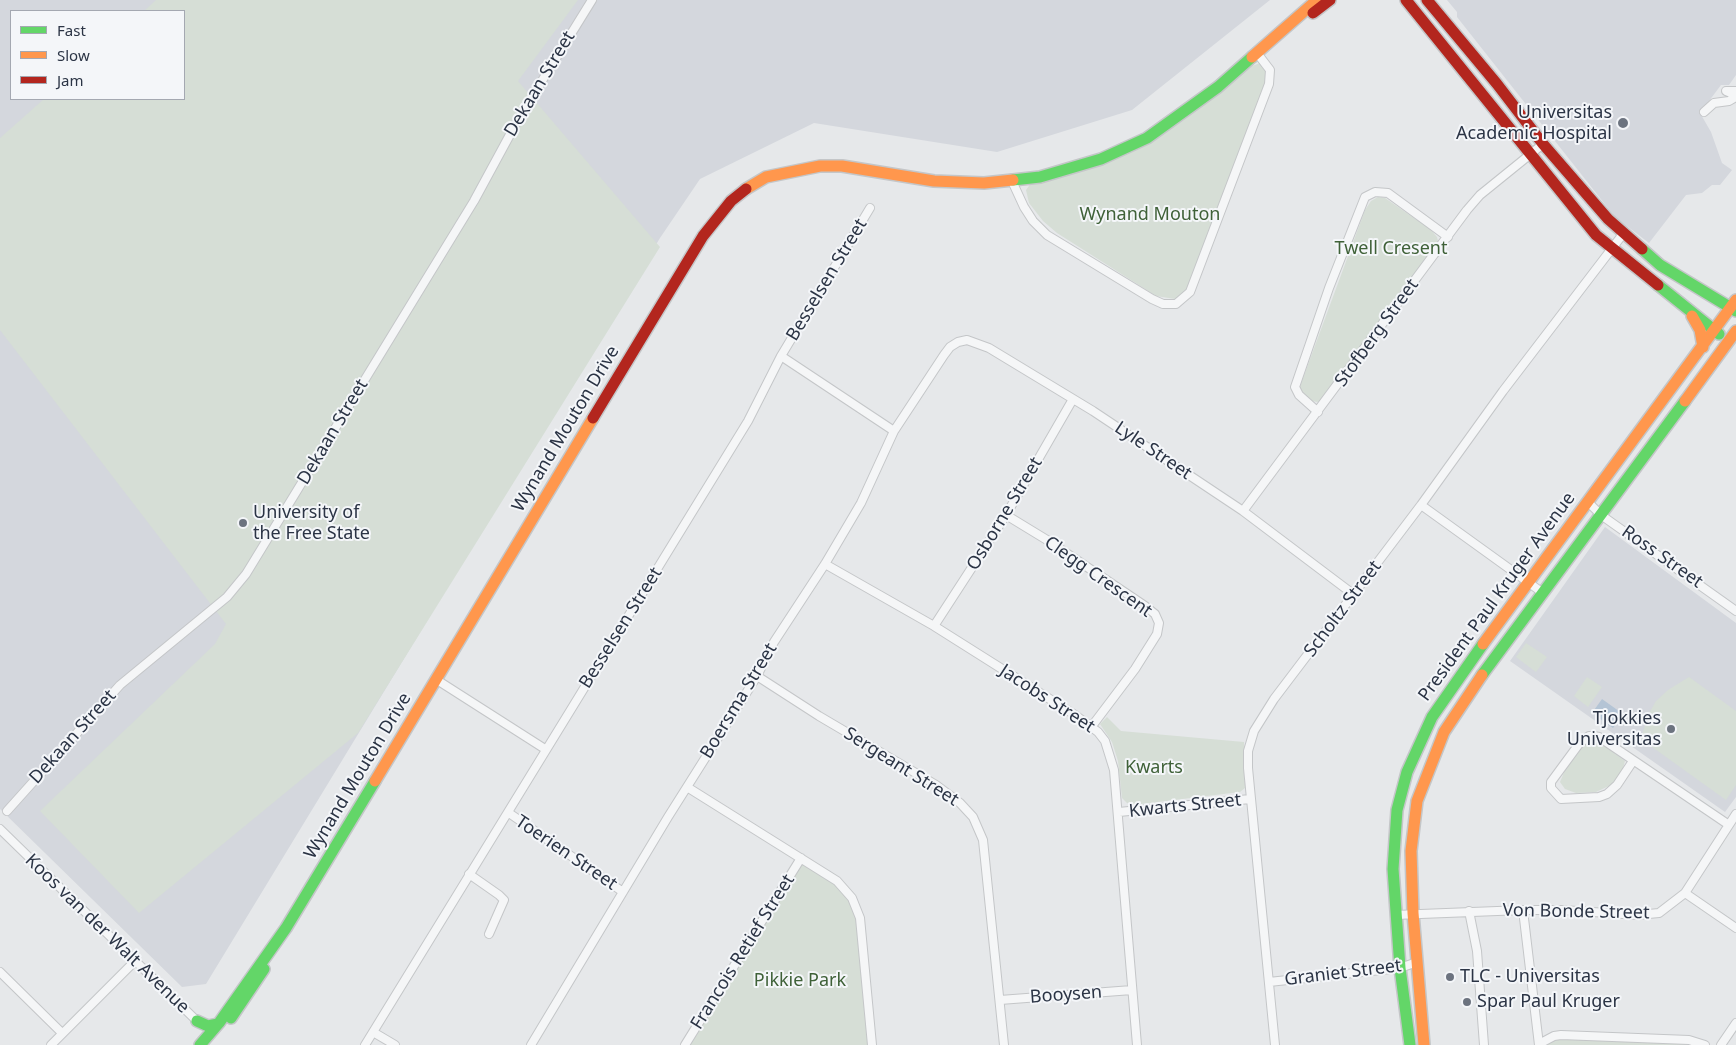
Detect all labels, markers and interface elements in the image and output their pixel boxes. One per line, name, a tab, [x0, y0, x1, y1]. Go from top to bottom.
legend	[10, 10, 185, 100]
text: Fast	[57, 20, 86, 40]
street label: Dekaan Street	[500, 27, 580, 141]
text: Slow	[57, 45, 90, 65]
text: Jam	[57, 70, 84, 90]
place label: Universitas Academic Hospital	[1456, 102, 1612, 144]
marker: Universitas Academic Hospital	[1616, 116, 1630, 130]
park label: Wynand Mouton	[1080, 204, 1220, 226]
street label: Besselsen Street	[782, 215, 872, 345]
park label: Twell Cresent	[1335, 238, 1447, 260]
street label: Stofberg Street	[1331, 275, 1423, 391]
street label: Wynand Mouton Drive	[508, 342, 624, 516]
street label: Dekaan Street	[293, 375, 373, 489]
street label: Lyle Street	[1110, 417, 1196, 485]
street label: Osborne Street	[963, 453, 1047, 575]
street label: President Paul Kruger Avenue	[1414, 488, 1580, 706]
place label: University of the Free State	[253, 502, 370, 544]
marker: University of the Free State	[237, 517, 249, 529]
street label: Ross Street	[1617, 521, 1707, 593]
street label: Clegg Crescent	[1040, 532, 1156, 622]
street label: Scholtz Street	[1300, 557, 1386, 661]
street label: Besselsen Street	[575, 563, 667, 693]
street label: Boersma Street	[696, 639, 782, 763]
street label: Jacobs Street	[995, 660, 1099, 738]
street label: Dekaan Street	[25, 685, 121, 789]
street label: Wynand Mouton Drive	[300, 689, 416, 863]
place label: Tjokkies Universitas	[1567, 708, 1661, 751]
street label: Sergeant Street	[840, 723, 962, 811]
marker: Tjokkies Universitas	[1665, 723, 1677, 735]
park label: Kwarts	[1125, 757, 1183, 779]
street label: Kwarts Street	[1128, 789, 1242, 823]
street label: Toerien Street	[511, 811, 621, 895]
street label: Koos van der Walt Avenue	[20, 850, 194, 1018]
street label: Francois Retief Street	[686, 870, 800, 1034]
street label: Von Bonde Street	[1502, 900, 1650, 924]
street label: Graniet Street	[1283, 955, 1403, 991]
place label: TLC - Universitas	[1460, 966, 1600, 988]
park label: Pikkie Park	[754, 970, 846, 992]
marker: TLC - Universitas	[1444, 971, 1456, 983]
street label: Booysen	[1029, 982, 1103, 1008]
place label: Spar Paul Kruger	[1477, 991, 1620, 1013]
marker: Spar Paul Kruger	[1461, 996, 1473, 1008]

